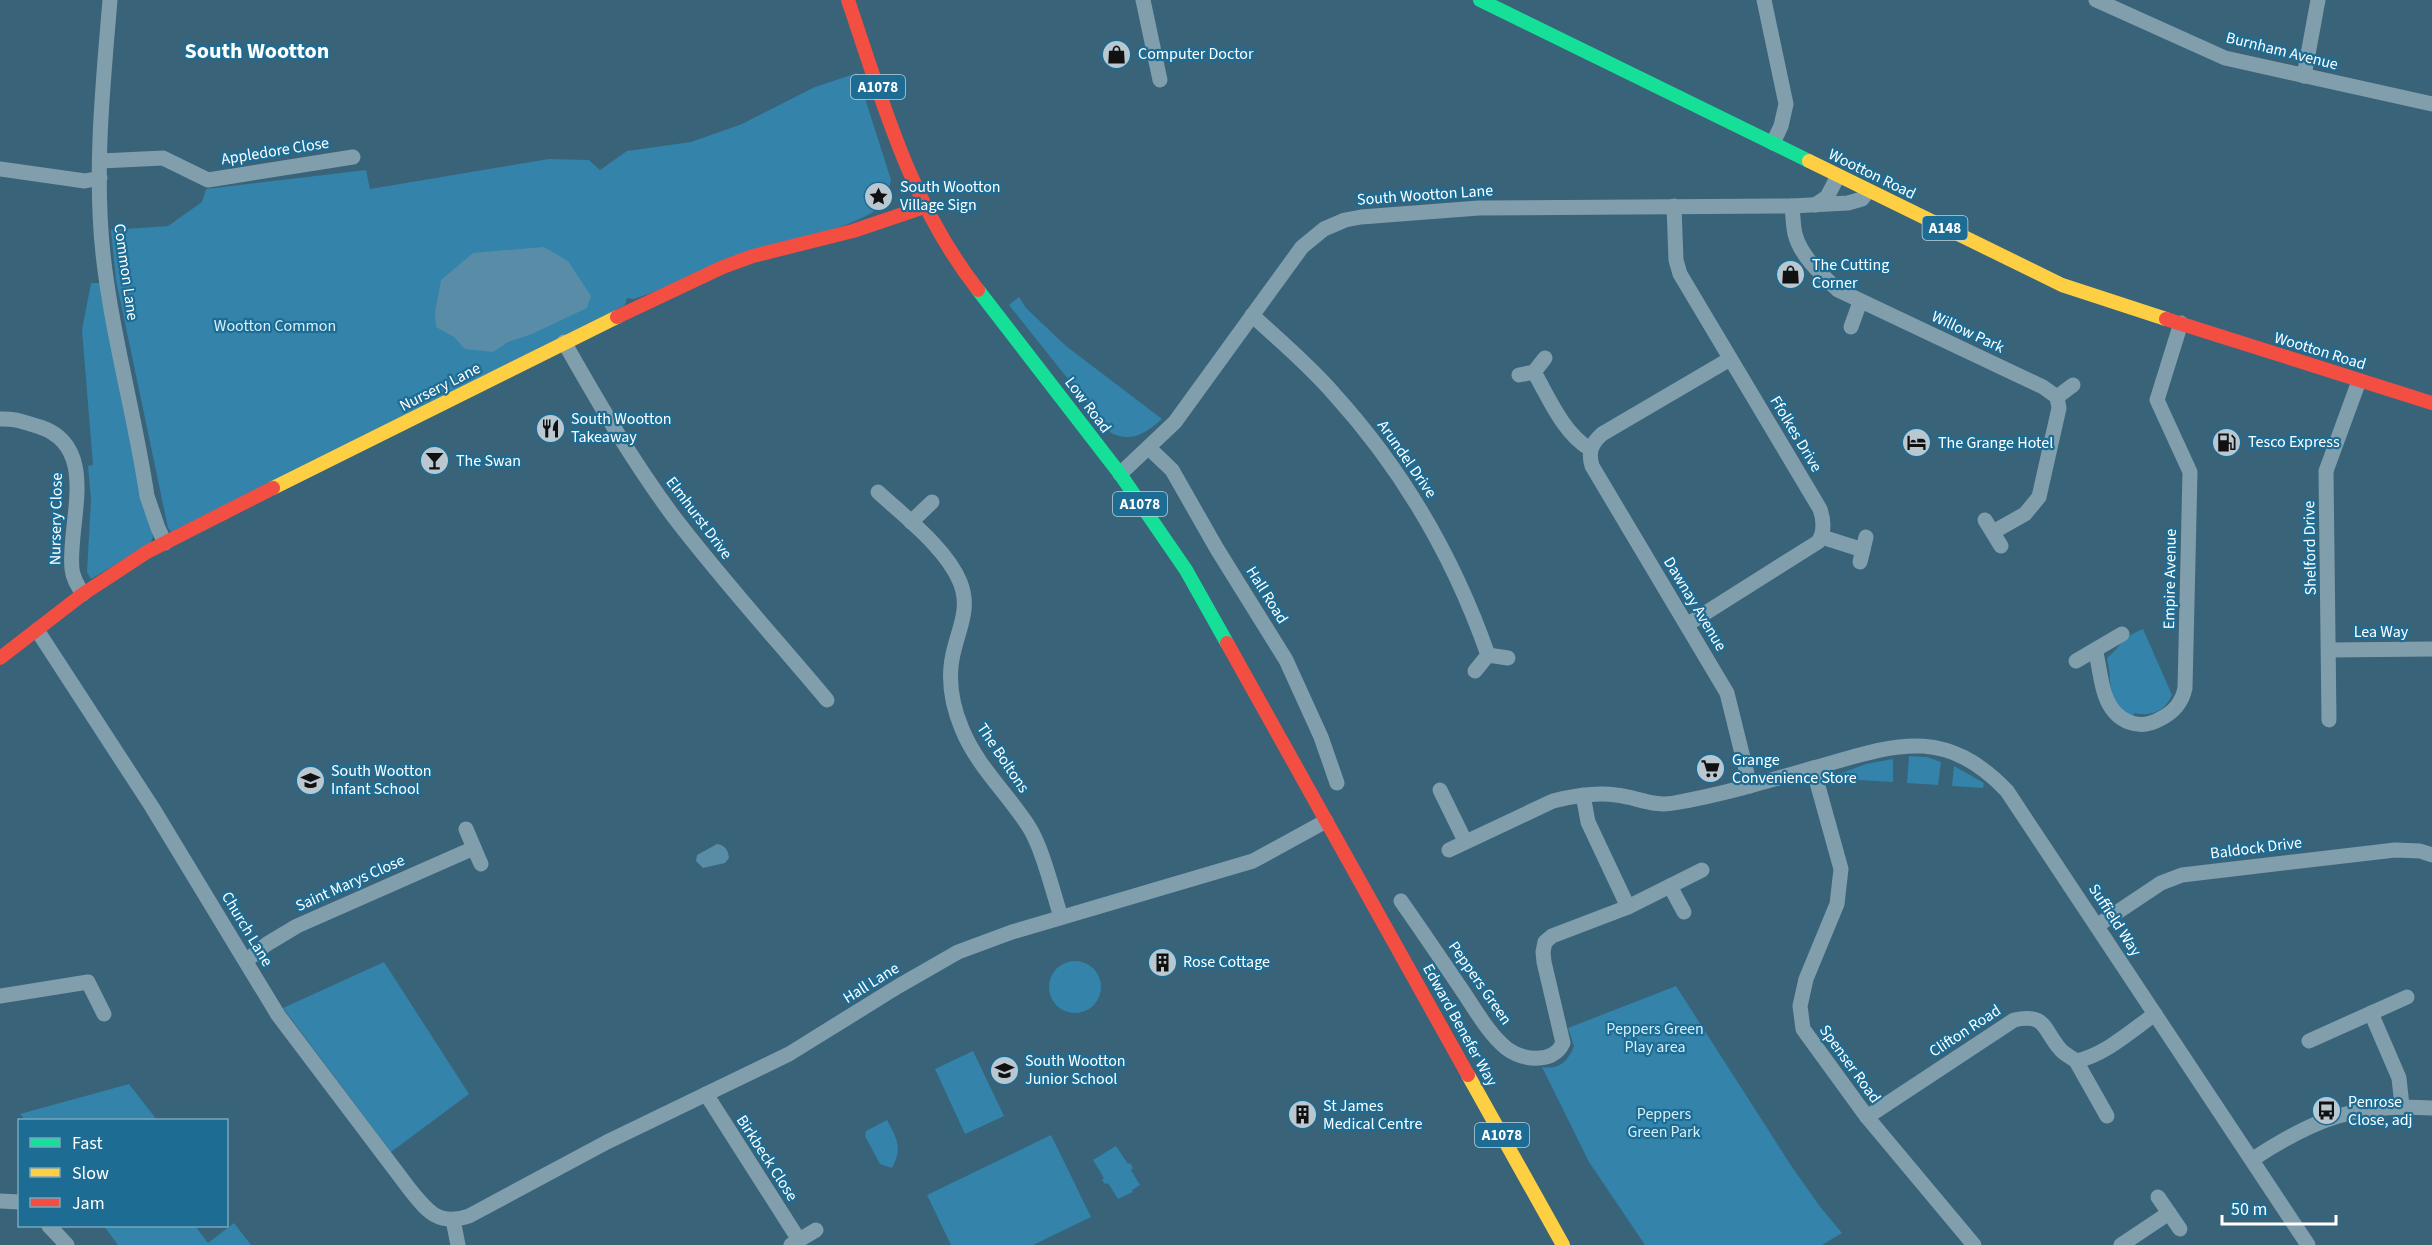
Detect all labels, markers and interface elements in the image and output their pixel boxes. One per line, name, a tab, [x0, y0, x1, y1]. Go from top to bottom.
street label: Burnham Avenue	[2224, 26, 2340, 76]
district label: South Wootton	[185, 35, 329, 67]
shop icon: Computer Doctor	[1101, 38, 1133, 70]
place label: Computer Doctor	[1138, 43, 1254, 65]
road number: A1078	[851, 75, 905, 99]
street label: Appledore Close	[219, 132, 331, 170]
street label: Wootton Road	[1825, 143, 1919, 205]
place label: South Wootton Village Sign	[900, 176, 1001, 216]
street label: South Wootton Lane	[1356, 179, 1494, 211]
place icon: South Wootton Village Sign	[863, 180, 895, 212]
road number: A148	[1922, 216, 1968, 240]
street label: Common Lane	[108, 222, 144, 322]
place label: The Cutting Corner	[1812, 254, 1889, 294]
shop icon: The Cutting Corner	[1775, 258, 1807, 290]
street label: Willow Park	[1928, 306, 2008, 358]
park label: Wootton Common	[214, 315, 336, 337]
street label: Wootton Road	[2271, 327, 2369, 375]
street label: Nursery Lane	[396, 357, 484, 417]
street label: Low Road	[1060, 372, 1116, 438]
street label: Ffolkes Drive	[1765, 392, 1827, 476]
place label: South Wootton Takeaway	[571, 408, 672, 448]
restaurant icon: South Wootton Takeaway	[534, 412, 566, 444]
street label: Arundel Drive	[1372, 416, 1442, 502]
fuel station icon: Tesco Express	[2211, 426, 2243, 458]
hotel icon: The Grange Hotel	[1901, 427, 1933, 459]
place label: Tesco Express	[2248, 431, 2340, 453]
place label: The Grange Hotel	[1938, 432, 2053, 454]
bar icon: The Swan	[419, 445, 451, 477]
place label: The Swan	[456, 450, 521, 472]
street label: Elmhurst Drive	[661, 472, 737, 564]
street label: Nursery Close	[44, 473, 68, 565]
road number: A1078	[1113, 492, 1167, 516]
street label: Shelford Drive	[2298, 500, 2322, 595]
street label: Empire Avenue	[2158, 529, 2182, 629]
street label: Dawnay Avenue	[1658, 553, 1732, 655]
street label: Hall Road	[1241, 562, 1293, 628]
street label: Lea Way	[2354, 621, 2409, 643]
street label: The Boltons	[972, 719, 1035, 798]
place label: Grange Convenience Store	[1732, 749, 1857, 789]
supermarket icon: Grange Convenience Store	[1695, 753, 1727, 785]
place label: South Wootton Infant School	[331, 760, 432, 800]
school or university icon: South Wootton Infant School	[294, 764, 326, 796]
street label: Baldock Drive	[2209, 831, 2303, 865]
street label: Saint Marys Close	[292, 849, 408, 917]
street label: Suffield Way	[2083, 879, 2147, 961]
street label: Church Lane	[216, 887, 278, 971]
street label: Peppers Green	[1443, 937, 1517, 1029]
building icon: Rose Cottage	[1146, 946, 1178, 978]
place label: Rose Cottage	[1183, 951, 1270, 973]
street label: Hall Lane	[839, 957, 903, 1009]
street label: Edward Benefer Way	[1417, 960, 1503, 1091]
street label: Clifton Road	[1925, 1000, 2005, 1062]
park label: Peppers Green Play area	[1606, 1018, 1704, 1058]
street label: Spenser Road	[1814, 1020, 1886, 1108]
place label: South Wootton Junior School	[1025, 1050, 1126, 1090]
school or university icon: South Wootton Junior School	[988, 1054, 1020, 1086]
place label: Penrose Close, adj	[2348, 1091, 2413, 1131]
place label: St James Medical Centre	[1323, 1095, 1422, 1135]
bus stop icon: Penrose Close, adj	[2311, 1095, 2343, 1127]
building icon: St James Medical Centre	[1286, 1099, 1318, 1131]
park label: Peppers Green Park	[1628, 1103, 1701, 1143]
street label: Birkbeck Close	[731, 1111, 803, 1205]
legend	[18, 1119, 228, 1227]
road number: A1078	[1475, 1123, 1529, 1147]
text: Fast	[72, 1131, 103, 1156]
text: Slow	[72, 1161, 109, 1186]
scale bar	[2222, 1188, 2336, 1226]
text: Jam	[72, 1191, 105, 1216]
text: 50 m	[2231, 1197, 2267, 1222]

